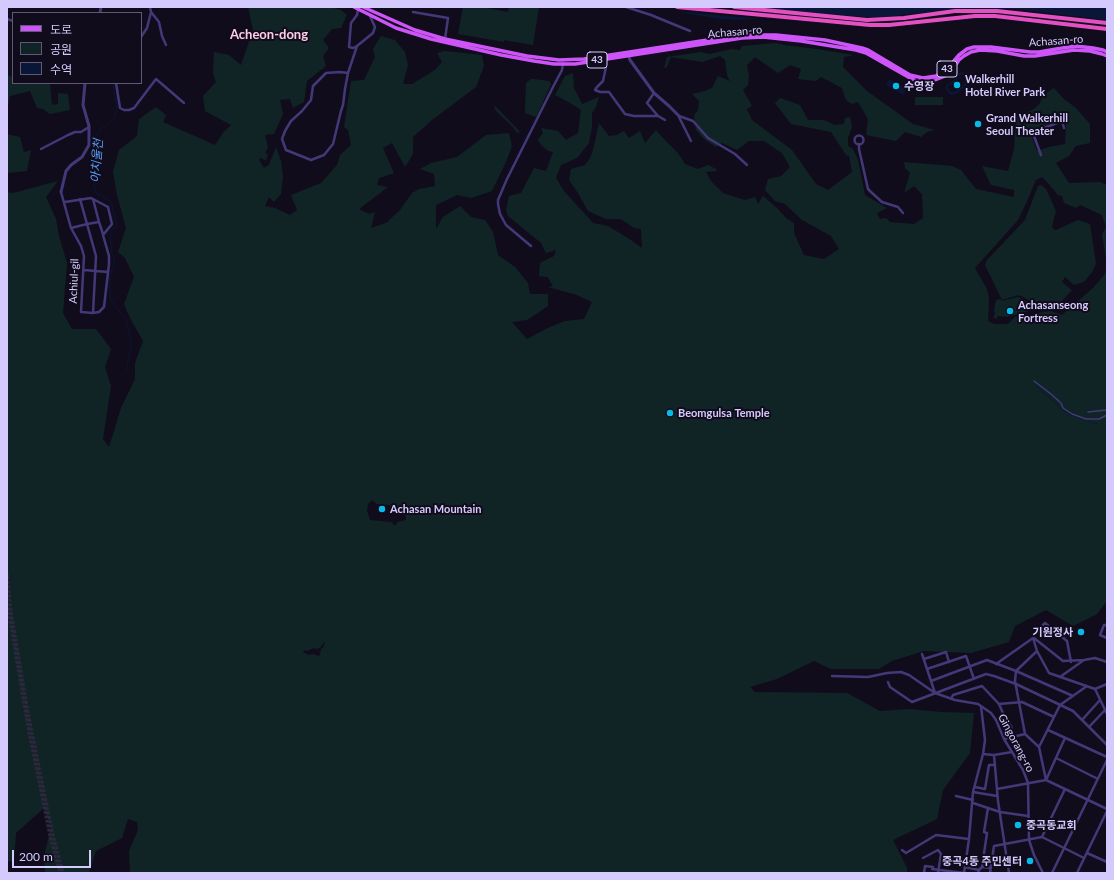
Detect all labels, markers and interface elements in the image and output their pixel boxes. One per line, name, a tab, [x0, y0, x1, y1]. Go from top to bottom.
legend	[12, 12, 142, 84]
text: 도로	[50, 22, 72, 37]
street label: Achasan-ro	[707, 23, 763, 41]
district label: Acheon-dong	[230, 27, 308, 43]
street label: Achasan-ro	[1028, 33, 1084, 49]
text: 공원	[50, 42, 72, 57]
road number: 43	[587, 52, 607, 68]
road number: 43	[937, 61, 957, 77]
text: 수역	[50, 62, 72, 77]
place label: Walkerhill Hotel River Park	[965, 72, 1045, 98]
place label: 수영장	[904, 79, 934, 93]
marker: Walkerhill Hotel River Park	[952, 80, 962, 90]
marker: 수영장	[891, 81, 901, 91]
place label: Grand Walkerhill Seoul Theater	[986, 111, 1068, 137]
marker: Grand Walkerhill Seoul Theater	[973, 119, 983, 129]
water label: 아치울천	[88, 138, 106, 184]
street label: Achiul-gil	[67, 258, 81, 304]
place label: Achasanseong Fortress	[1018, 298, 1088, 324]
marker: Achasanseong Fortress	[1005, 306, 1015, 316]
place label: Beomgulsa Temple	[678, 406, 770, 420]
marker: Beomgulsa Temple	[665, 408, 675, 418]
place label: Achasan Mountain	[390, 502, 481, 516]
marker: Achasan Mountain	[377, 504, 387, 514]
place label: 기원정사	[1033, 625, 1073, 639]
marker: 기원정사	[1076, 627, 1086, 637]
street label: Gingorang-ro	[995, 712, 1037, 774]
place label: 중곡동교회	[1026, 818, 1077, 832]
marker: 중곡동교회	[1013, 820, 1023, 830]
scale bar	[14, 842, 93, 868]
text: 200 m	[19, 849, 53, 864]
place label: 중곡4동 주민센터	[942, 854, 1022, 868]
marker: 중곡4동 주민센터	[1025, 856, 1035, 866]

